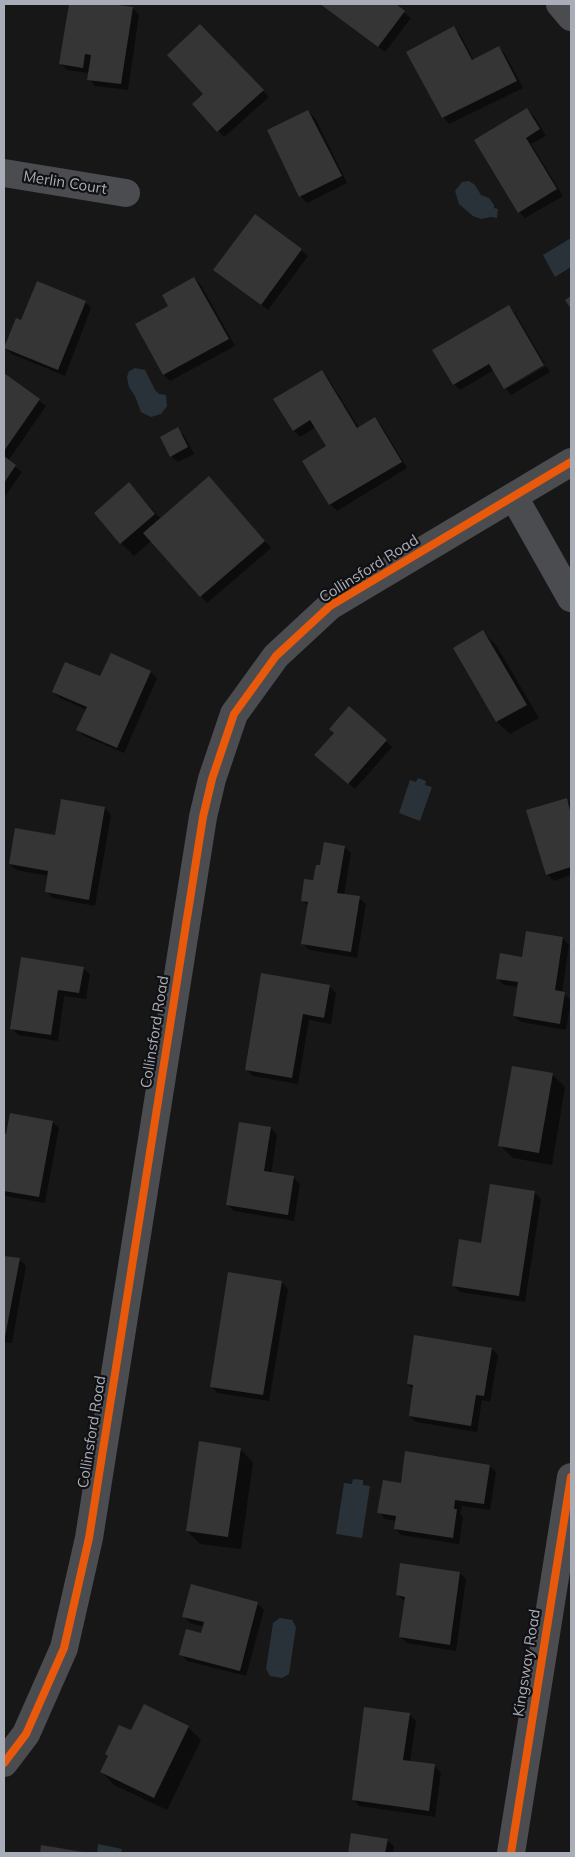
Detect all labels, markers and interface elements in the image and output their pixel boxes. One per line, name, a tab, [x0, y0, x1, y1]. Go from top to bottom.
street label: Merlin Court	[22, 168, 108, 198]
street label: Collinsford Road	[316, 531, 422, 607]
street label: Collinsford Road	[137, 974, 173, 1090]
street label: Collinsford Road	[74, 1374, 110, 1490]
street label: Kingsway Road	[510, 1608, 544, 1718]

